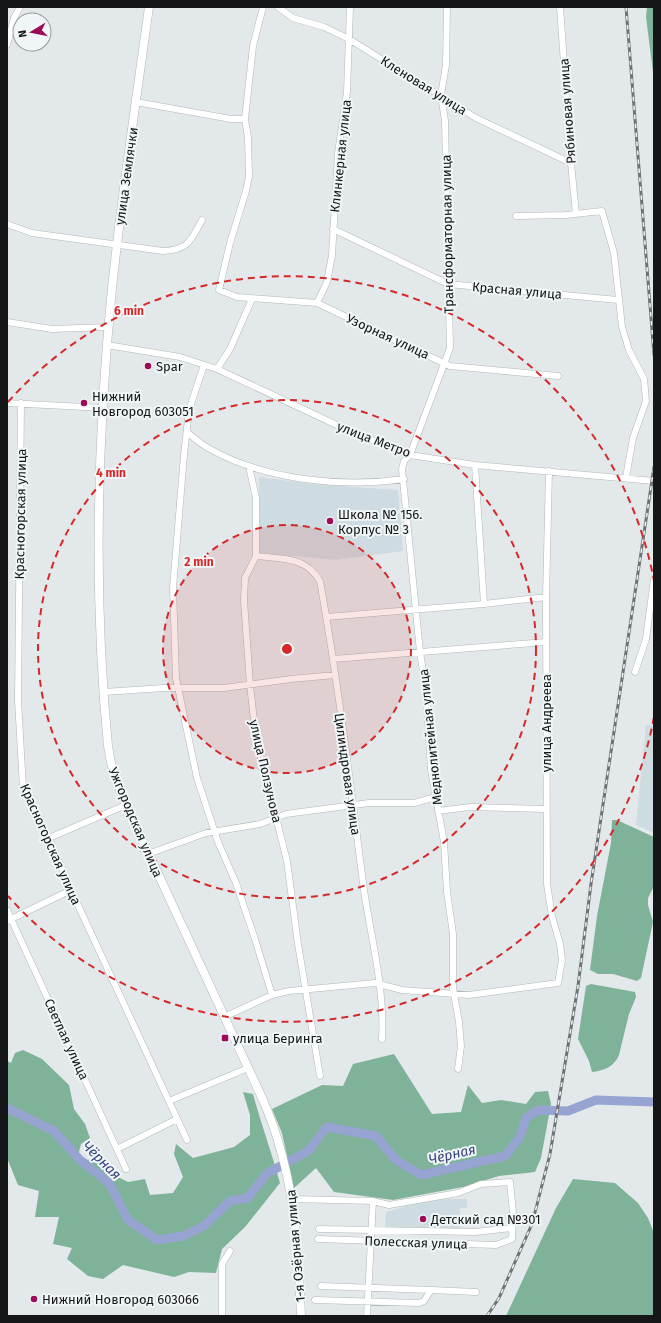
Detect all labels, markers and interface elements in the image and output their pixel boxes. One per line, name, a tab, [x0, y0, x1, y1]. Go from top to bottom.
north arrow	[12, 12, 52, 52]
text: N	[16, 29, 30, 38]
street label: Кленовая улица	[378, 53, 470, 118]
street label: Рябиновая улица	[556, 58, 579, 164]
street label: Клинкерная улица	[327, 99, 354, 213]
street label: улица Землячки	[112, 126, 141, 226]
street label: Трансформаторная улица	[439, 154, 456, 314]
street label: Красная улица	[471, 279, 563, 302]
text: 6 min	[114, 304, 144, 318]
street label: Узорная улица	[344, 311, 432, 362]
place label: Spar	[156, 359, 183, 374]
marker: Spar	[143, 361, 153, 371]
place label: Нижний Новгород 603051	[92, 389, 194, 419]
marker: Нижний Новгород 603051	[79, 398, 89, 408]
street label: улица Метро	[335, 419, 413, 460]
street label: Красногорская улица	[12, 448, 29, 580]
text: 4 min	[96, 466, 126, 480]
place label: Школа № 156. Корпус № 3	[338, 507, 422, 537]
marker: Школа № 156. Корпус № 3	[325, 516, 335, 526]
text: 2 min	[184, 555, 214, 569]
centre of rings	[280, 642, 294, 656]
street label: Меднолитейная улица	[416, 668, 445, 806]
street label: улица Андреева	[539, 674, 554, 772]
street label: Цилиндровая улица	[332, 712, 363, 836]
street label: улица Ползунова	[246, 718, 285, 824]
street label: Ужгородская улица	[106, 765, 165, 879]
street label: Красногорская улица	[17, 781, 84, 907]
street label: Светлая улица	[41, 996, 92, 1082]
place label: улица Беринга	[233, 1031, 323, 1046]
marker: улица Беринга	[220, 1033, 230, 1043]
water label: Чёрная	[79, 1137, 125, 1183]
water label: Чёрная	[427, 1141, 477, 1168]
street label: 1-я Озёрная улица	[283, 1189, 308, 1303]
place label: Детский сад №301	[430, 1212, 541, 1227]
marker: Детский сад №301	[418, 1214, 428, 1224]
street label: Полесская улица	[364, 1233, 468, 1252]
place label: Нижний Новгород 603066	[42, 1292, 199, 1307]
marker: Нижний Новгород 603066	[29, 1294, 39, 1304]

